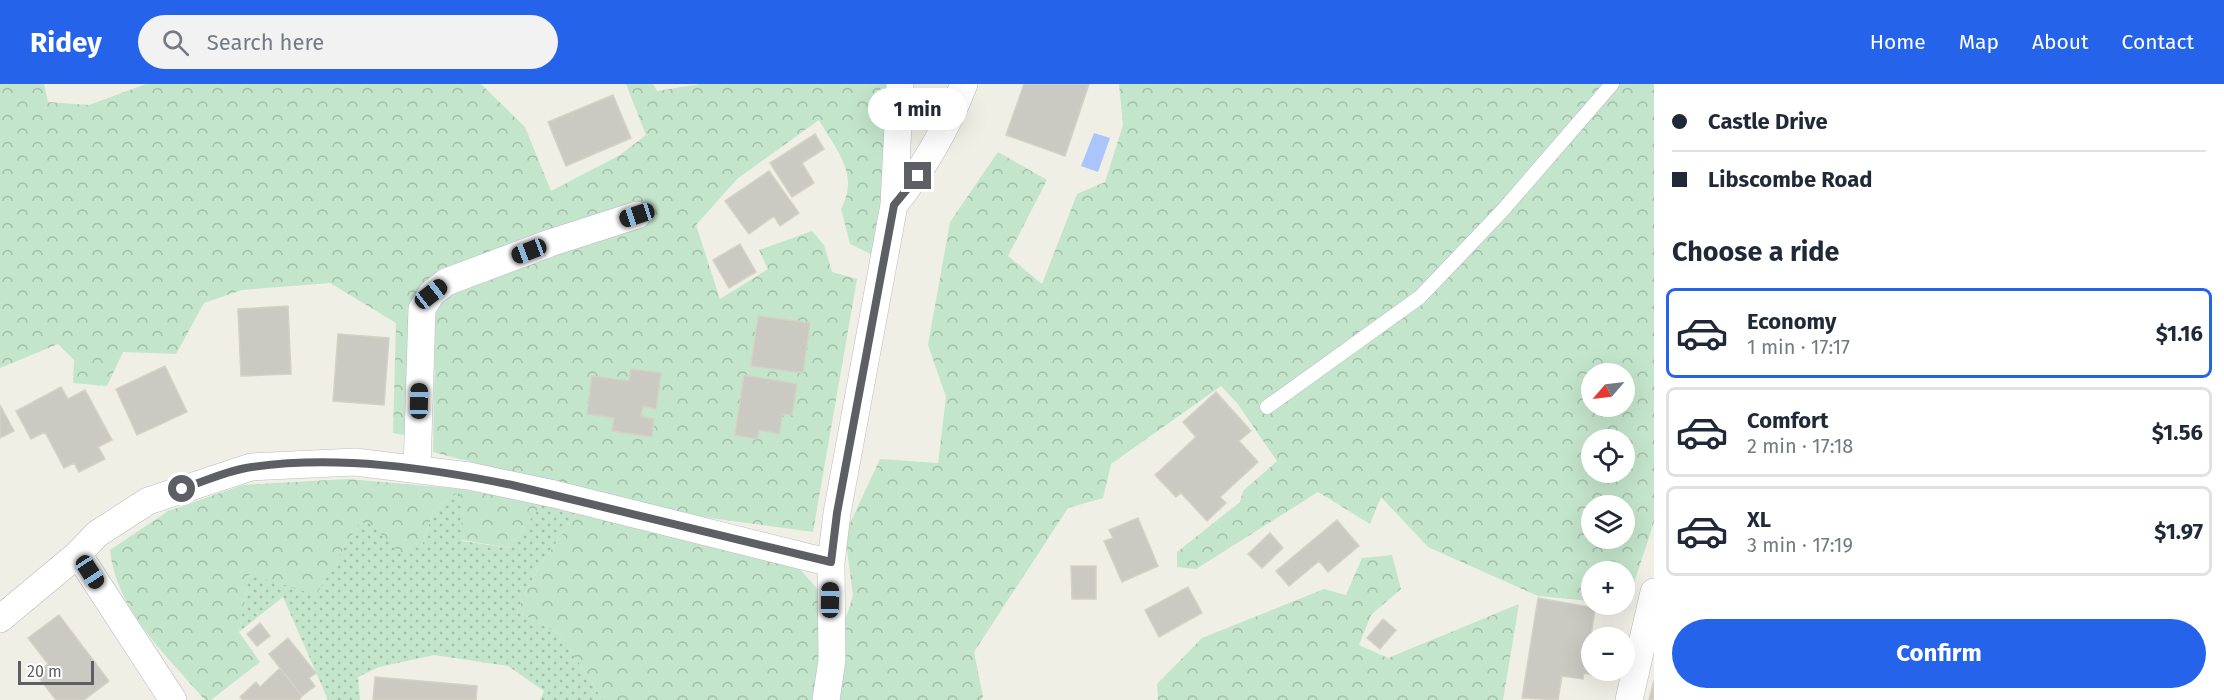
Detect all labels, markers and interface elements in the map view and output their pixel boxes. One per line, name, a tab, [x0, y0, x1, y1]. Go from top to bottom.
search box	[138, 15, 558, 69]
text: Ridey	[30, 26, 102, 59]
icon: search	[159, 26, 192, 59]
text: Search here	[207, 29, 324, 56]
text: Home	[1870, 29, 1926, 55]
text: Map	[1959, 29, 1999, 55]
text: About	[2032, 29, 2089, 55]
text: Contact	[2122, 29, 2194, 55]
callout: 1 min	[868, 89, 968, 131]
text: 1 min	[893, 97, 942, 121]
text: Castle Drive	[1708, 108, 1828, 135]
route end	[904, 162, 931, 189]
text: Libscombe Road	[1708, 166, 1872, 193]
car	[617, 201, 657, 229]
car	[509, 236, 549, 266]
text: Choose a ride	[1672, 236, 1839, 268]
car	[411, 276, 451, 312]
icon: car	[1675, 306, 1729, 360]
text: Economy	[1747, 308, 1836, 335]
text: $1.16	[2156, 320, 2203, 347]
text: 1 min · 17:17	[1747, 335, 1850, 359]
north arrow	[1581, 363, 1635, 417]
map controls	[1581, 363, 1635, 681]
car	[410, 383, 428, 419]
icon: car	[1675, 405, 1729, 459]
text: Comfort	[1747, 407, 1828, 434]
text: $1.56	[2152, 419, 2203, 446]
button: locate	[1581, 429, 1635, 483]
text: 2 min · 17:18	[1747, 434, 1853, 458]
route start	[168, 475, 195, 502]
button: layers	[1581, 495, 1635, 549]
icon: car	[1675, 504, 1729, 558]
text: XL	[1747, 506, 1771, 533]
text: $1.97	[2154, 518, 2203, 545]
text: 3 min · 17:19	[1747, 533, 1853, 557]
car	[73, 552, 107, 592]
button: +	[1581, 561, 1635, 615]
car	[821, 582, 839, 618]
button: Confirm	[1672, 619, 2206, 688]
button: −	[1581, 627, 1635, 681]
scale bar	[18, 658, 94, 686]
text: 20 m	[27, 662, 62, 681]

